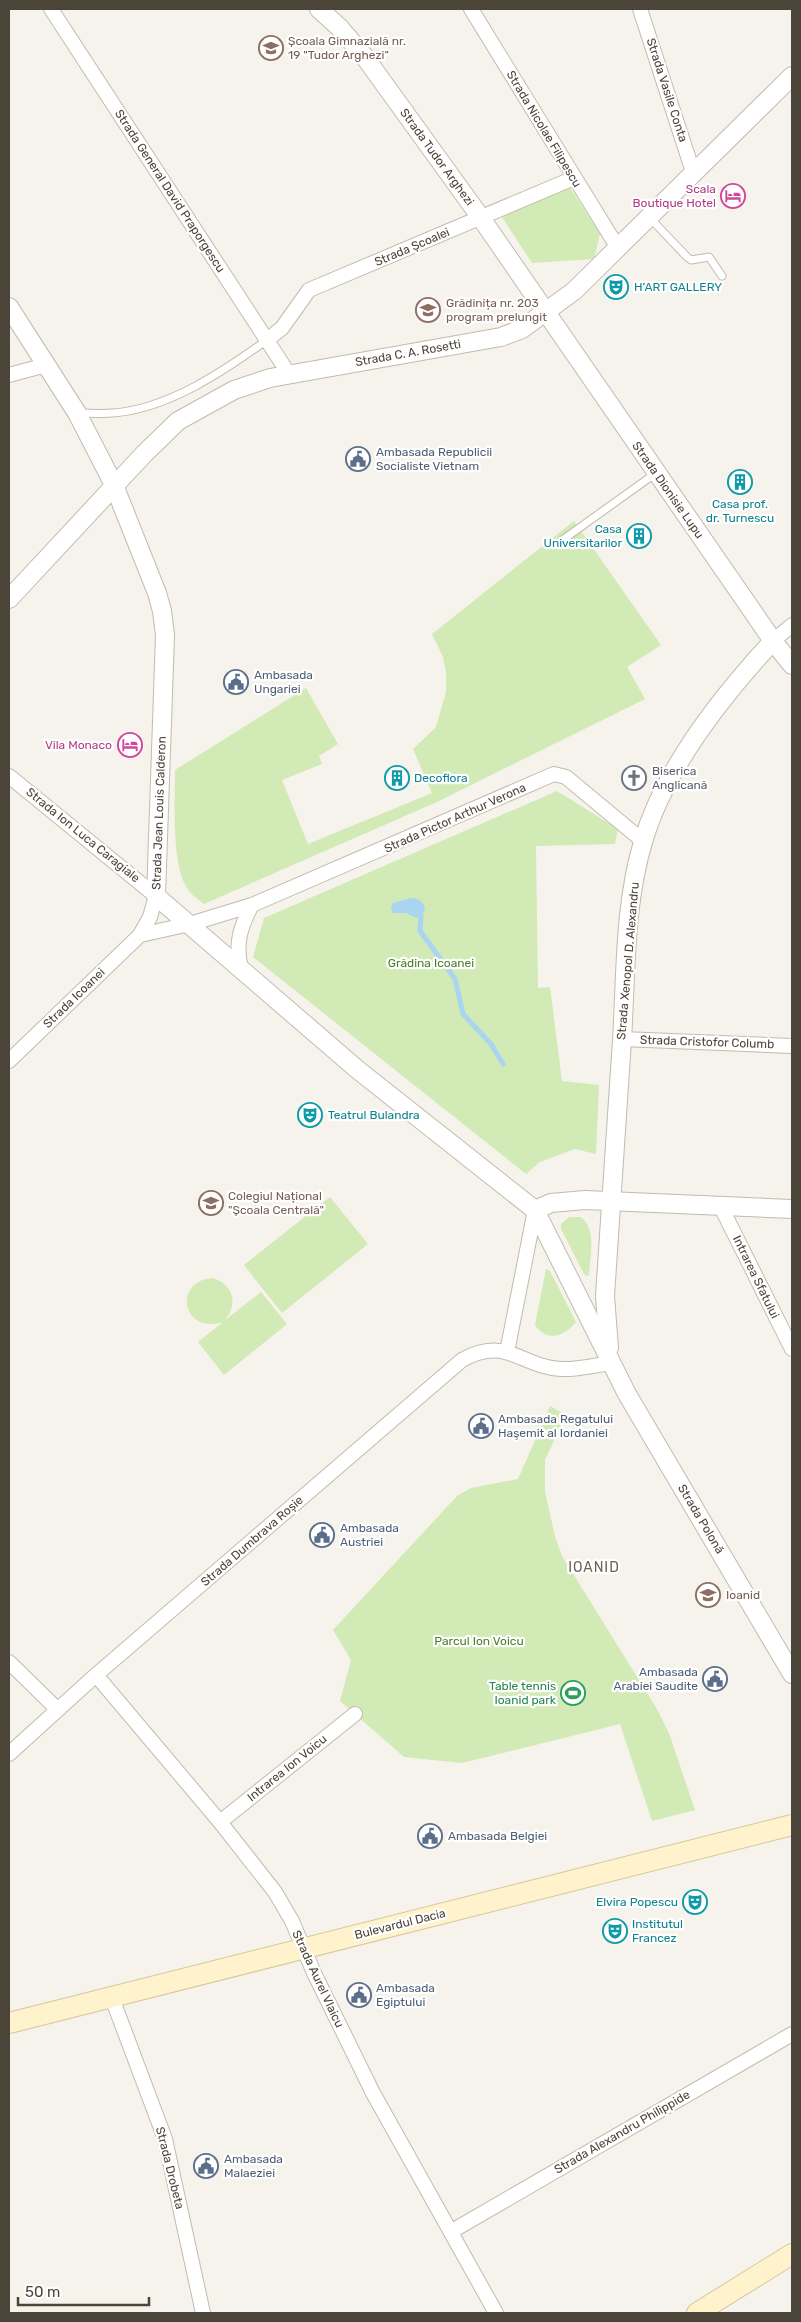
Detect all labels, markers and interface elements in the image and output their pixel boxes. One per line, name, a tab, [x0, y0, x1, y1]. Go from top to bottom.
place label: Școala Gimnazială nr. 19 "Tudor Arghezi"	[288, 34, 406, 62]
school or university icon: Școala Gimnazială nr. 19 "Tudor Arghezi"	[258, 35, 284, 61]
street label: Strada Vasile Conta	[644, 36, 690, 144]
street label: Strada Nicolae Filipescu	[504, 68, 584, 190]
street label: Strada Tudor Arghezi	[397, 106, 477, 208]
street label: Strada General David Praporgescu	[112, 107, 228, 275]
place label: Scala Boutique Hotel	[633, 182, 716, 210]
hotel icon: Scala Boutique Hotel	[720, 183, 746, 209]
street label: Strada Școalei	[372, 225, 452, 269]
theatre icon: H’ART GALLERY	[603, 274, 629, 300]
place label: H’ART GALLERY	[634, 280, 722, 294]
place label: Grădinița nr. 203 program prelungit	[446, 296, 547, 324]
school or university icon: Grădinița nr. 203 program prelungit	[415, 297, 441, 323]
street label: Strada C. A. Rosetti	[354, 337, 462, 369]
street label: Strada Dionisie Lupu	[629, 439, 707, 541]
place label: Ambasada Republicii Socialiste Vietnam	[376, 445, 492, 473]
public building icon: Ambasada Republicii Socialiste Vietnam	[345, 446, 371, 472]
building icon: Casa prof. dr. Turnescu	[727, 469, 753, 495]
place label: Casa prof. dr. Turnescu	[706, 497, 774, 525]
place label: Casa Universitarilor	[544, 522, 622, 550]
building icon: Casa Universitarilor	[626, 523, 652, 549]
place label: Ambasada Ungariei	[254, 668, 313, 696]
public building icon: Ambasada Ungariei	[223, 669, 249, 695]
hotel icon: Vila Monaco	[117, 732, 143, 758]
street label: Strada Jean Louis Calderon	[149, 736, 169, 890]
place label: Vila Monaco	[45, 738, 112, 752]
place label: Biserica Anglicană	[652, 764, 707, 792]
building icon: Decoflora	[384, 765, 410, 791]
church icon: Biserica Anglicană	[621, 765, 647, 791]
place label: Decoflora	[414, 771, 468, 785]
street label: Strada Pictor Arthur Verona	[382, 780, 528, 856]
street label: Strada Ion Luca Caragiale	[23, 785, 143, 885]
street label: Strada Xenopol D. Alexandru	[614, 881, 642, 1041]
park label: Grădina Icoanei	[388, 956, 474, 970]
street label: Strada Icoanei	[40, 965, 108, 1031]
street label: Strada Cristofor Columb	[640, 1033, 774, 1051]
theatre icon: Teatrul Bulandra	[297, 1102, 323, 1128]
place label: Teatrul Bulandra	[328, 1108, 420, 1122]
place label: Colegiul Național "Școala Centrală"	[228, 1189, 324, 1217]
school or university icon: Colegiul Național "Școala Centrală"	[198, 1190, 224, 1216]
street label: Intrarea Sfatului	[730, 1233, 782, 1321]
place label: Ambasada Regatului Haşemit al Iordaniei	[498, 1412, 613, 1440]
public building icon: Ambasada Regatului Haşemit al Iordaniei	[468, 1413, 494, 1439]
street label: Strada Polonă	[675, 1482, 727, 1556]
street label: Strada Dumbrava Roșie	[198, 1493, 306, 1589]
place label: Ambasada Austriei	[340, 1521, 399, 1549]
public building icon: Ambasada Austriei	[309, 1522, 335, 1548]
district label: IOANID	[568, 1559, 620, 1576]
school or university icon: Ioanid	[695, 1582, 721, 1608]
place label: Ioanid	[726, 1588, 760, 1602]
park label: Parcul Ion Voicu	[434, 1634, 524, 1648]
place label: Ambasada Arabiei Saudite	[613, 1665, 698, 1693]
public building icon: Ambasada Arabiei Saudite	[702, 1666, 728, 1692]
place label: Table tennis Ioanid park	[489, 1679, 557, 1707]
sports icon: Table tennis Ioanid park	[560, 1680, 586, 1706]
street label: Intrarea Ion Voicu	[245, 1732, 329, 1804]
public building icon: Ambasada Belgiei	[417, 1823, 443, 1849]
place label: Ambasada Belgiei	[448, 1829, 547, 1843]
theatre icon: Elvira Popescu	[682, 1889, 708, 1915]
place label: Elvira Popescu	[596, 1895, 678, 1909]
street label: Bulevardul Dacia	[353, 1906, 447, 1942]
place label: Institutul Francez	[632, 1917, 683, 1945]
theatre icon: Institutul Francez	[602, 1918, 628, 1944]
street label: Strada Aurel Vlaicu	[289, 1928, 347, 2030]
place label: Ambasada Egiptului	[376, 1981, 435, 2009]
public building icon: Ambasada Egiptului	[346, 1982, 372, 2008]
street label: Strada Alexandru Philippide	[552, 2087, 692, 2177]
street label: Strada Drobeta	[153, 2125, 187, 2211]
place label: Ambasada Malaeziei	[224, 2152, 283, 2180]
public building icon: Ambasada Malaeziei	[193, 2153, 219, 2179]
scale bar	[18, 2274, 149, 2306]
text: 50 m	[25, 2283, 60, 2301]

